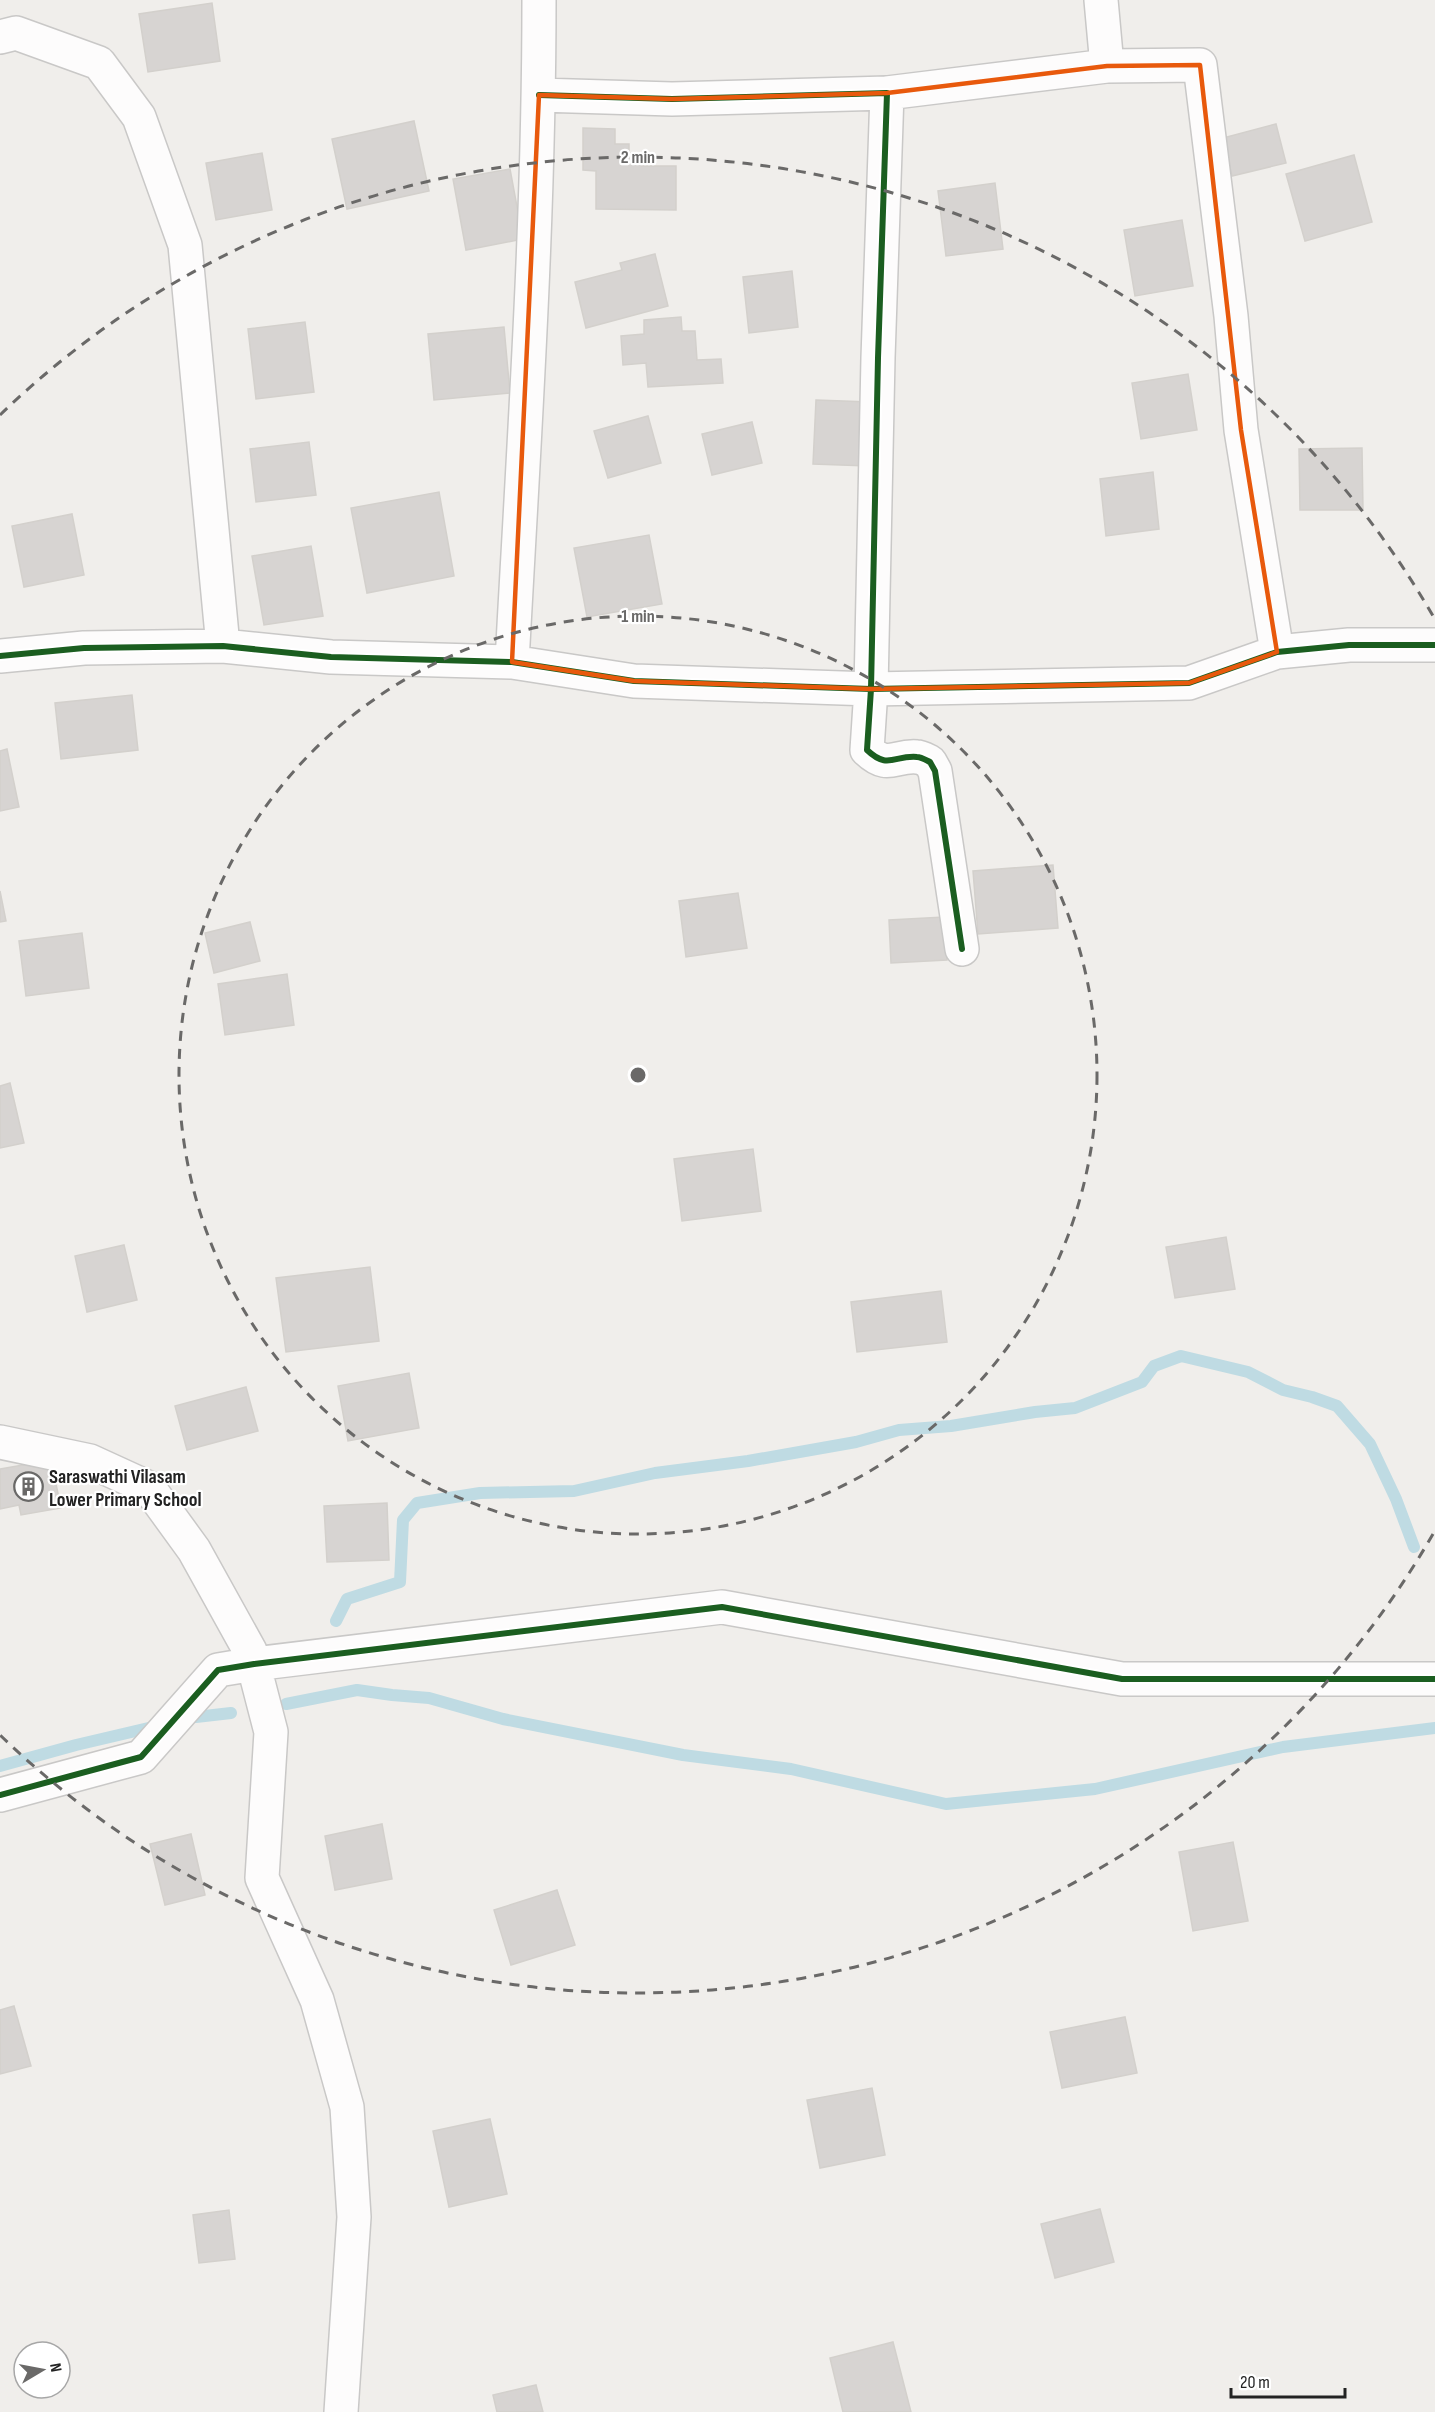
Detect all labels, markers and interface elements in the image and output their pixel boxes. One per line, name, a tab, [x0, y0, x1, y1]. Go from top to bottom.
text: 2 min	[621, 147, 655, 168]
text: 1 min	[621, 606, 655, 627]
centre of rings	[628, 1065, 648, 1085]
place label: Saraswathi Vilasam Lower Primary School	[49, 1465, 202, 1512]
building icon: Saraswathi Vilasam Lower Primary School	[12, 1471, 44, 1503]
north arrow	[12, 2340, 72, 2400]
scale bar	[1231, 2361, 1345, 2399]
text: N	[45, 2362, 65, 2374]
text: 20 m	[1240, 2372, 1270, 2393]

